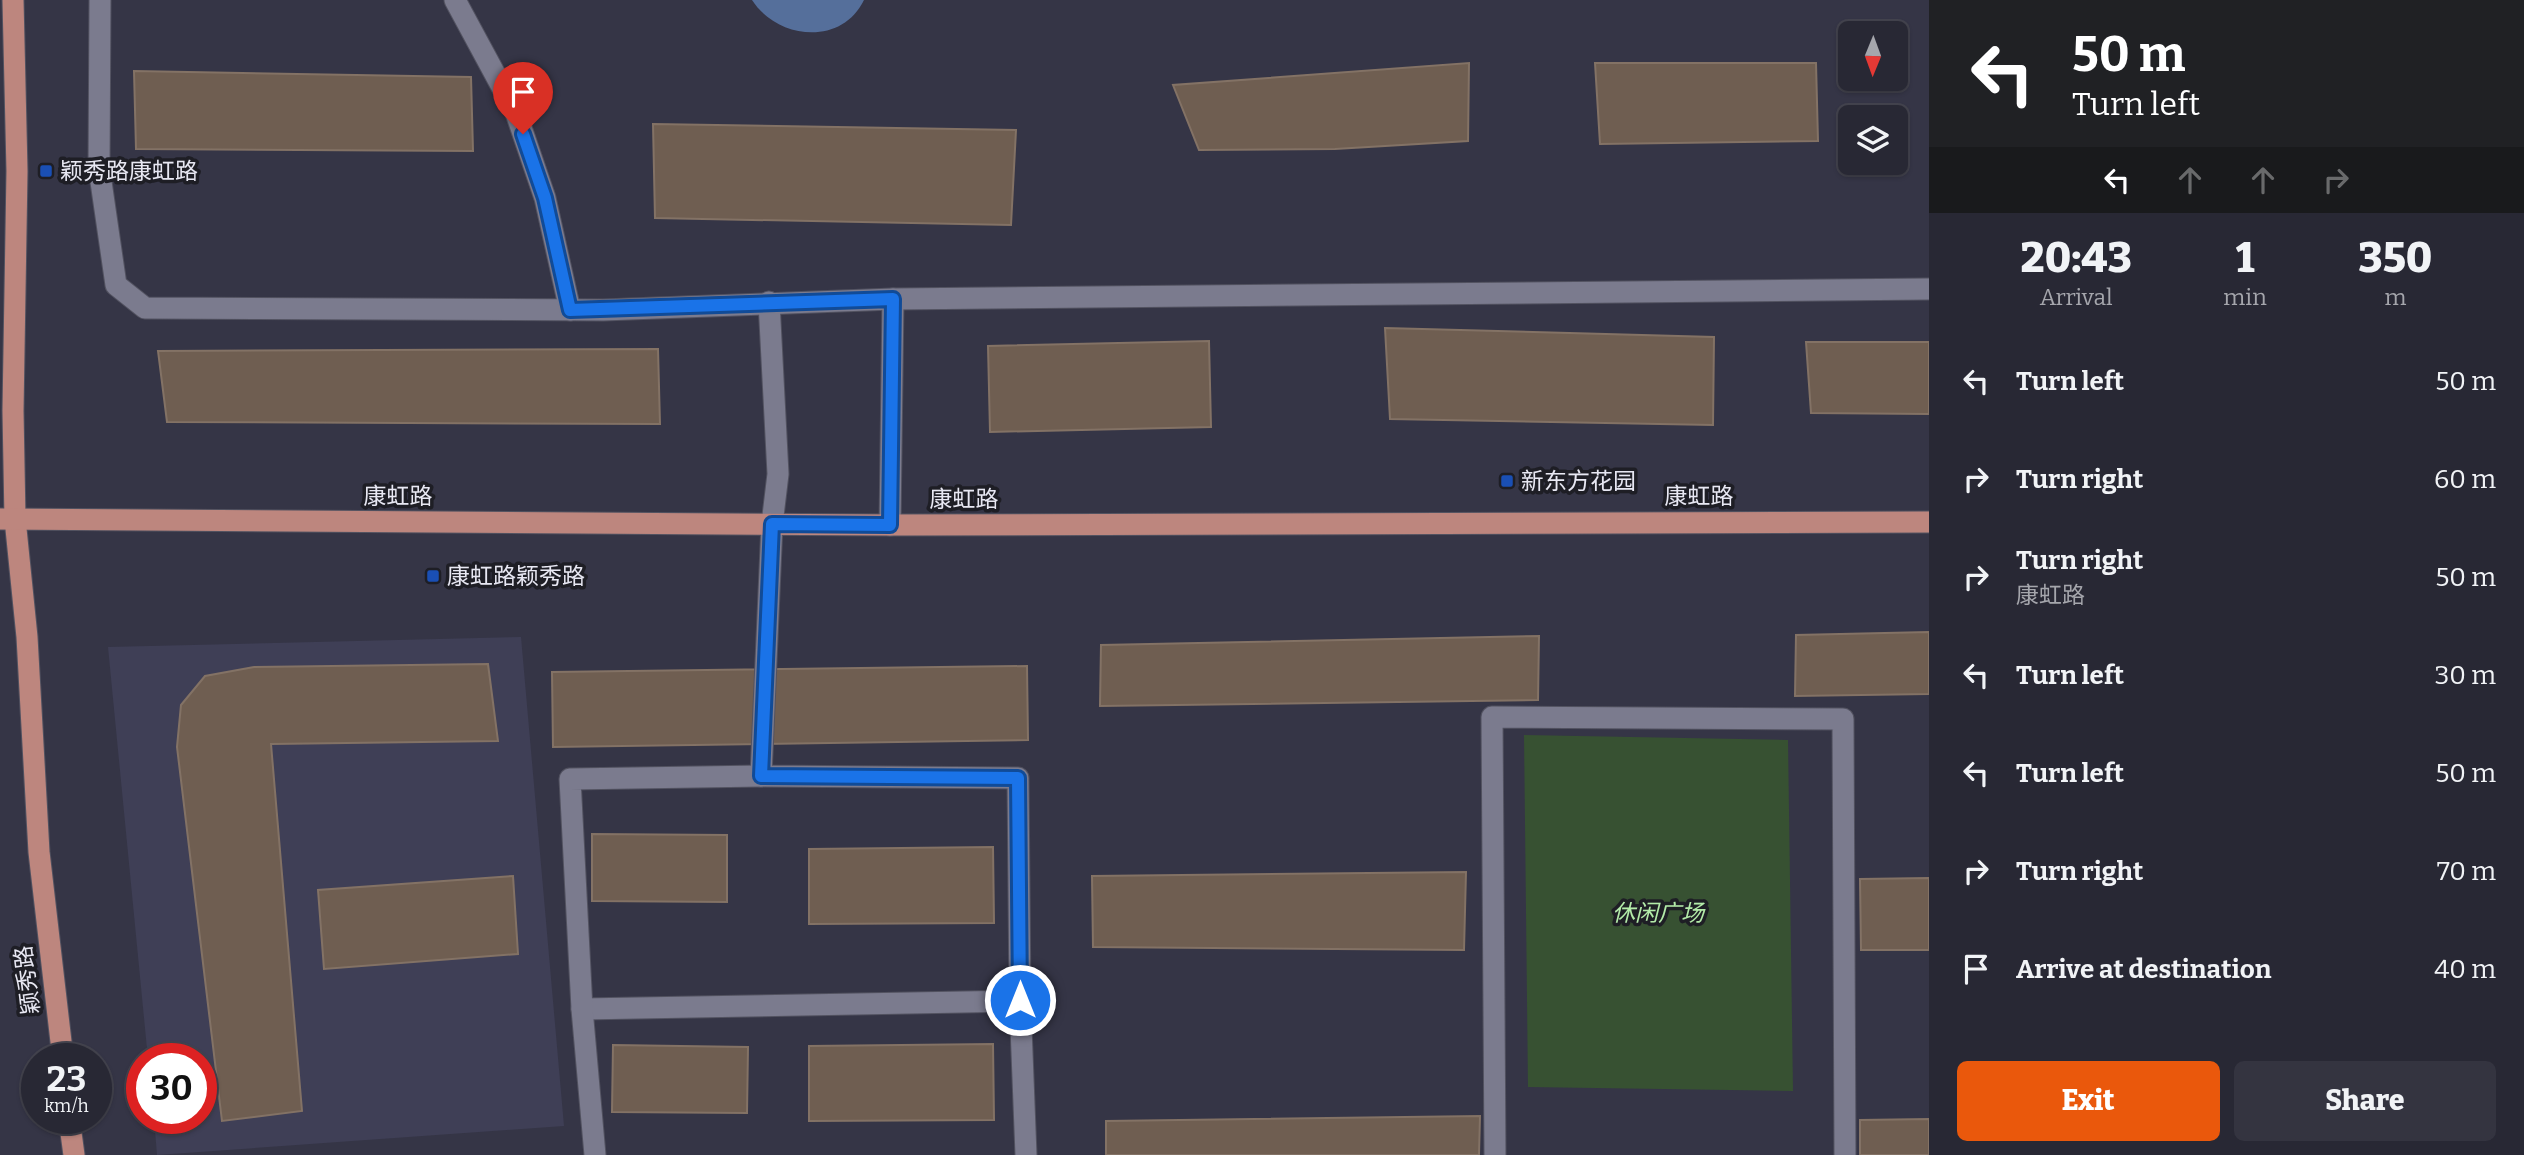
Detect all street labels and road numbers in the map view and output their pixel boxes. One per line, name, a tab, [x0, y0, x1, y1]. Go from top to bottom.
street label: 康虹路	[364, 482, 433, 510]
street label: 康虹路	[1665, 482, 1734, 510]
street label: 康虹路	[930, 485, 999, 513]
street label: 颖秀路	[9, 944, 45, 1016]

